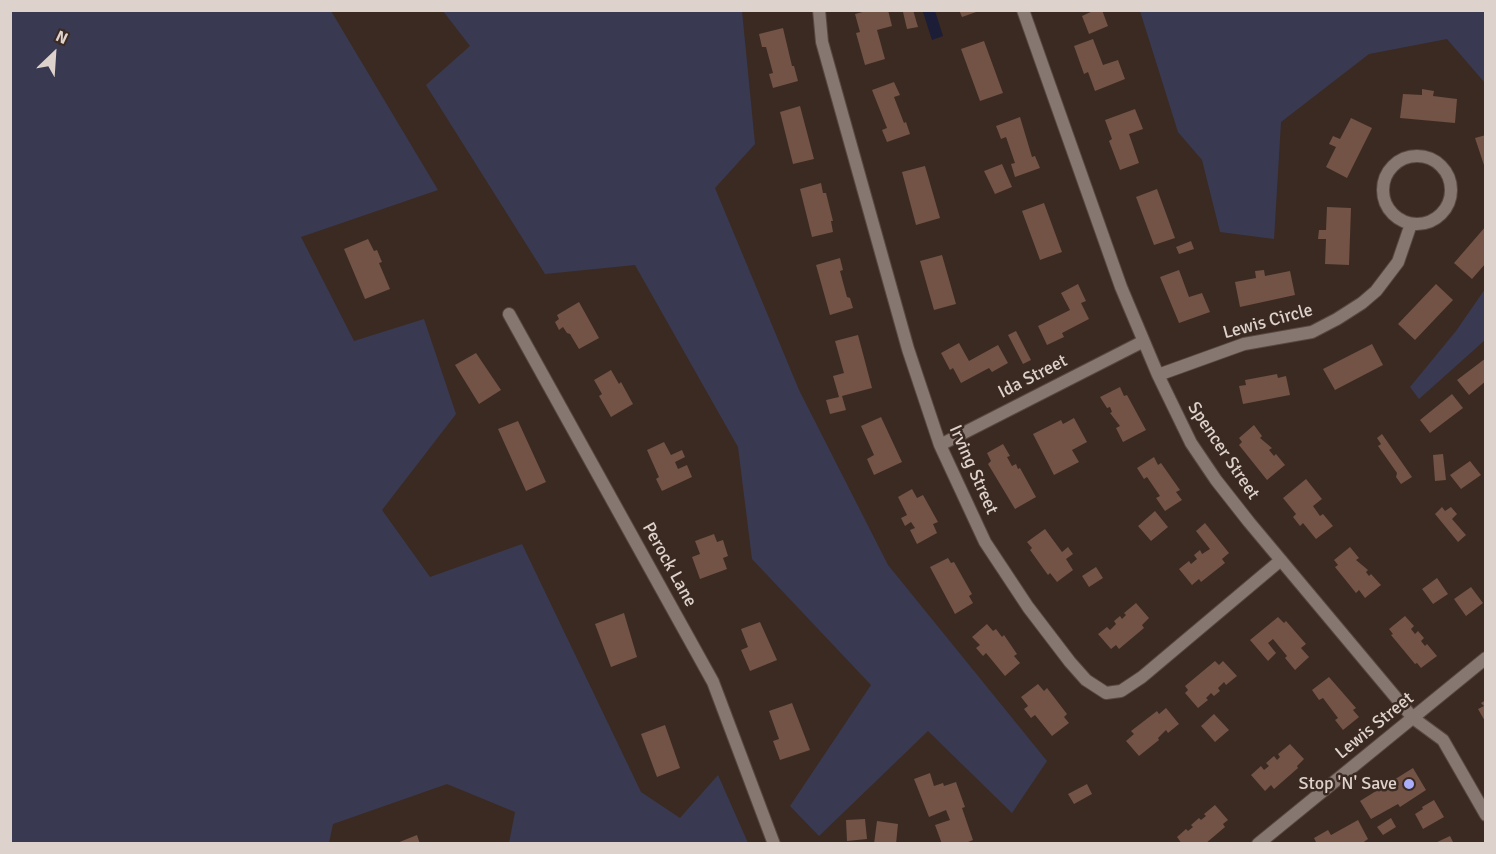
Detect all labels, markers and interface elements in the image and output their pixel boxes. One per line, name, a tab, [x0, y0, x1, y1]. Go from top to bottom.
north arrow	[24, 24, 84, 84]
text: N	[52, 26, 71, 49]
street label: Lewis Circle	[1221, 300, 1315, 344]
street label: Ida Street	[995, 350, 1071, 404]
street label: Spencer Street	[1182, 398, 1264, 504]
street label: Irving Street	[944, 422, 1002, 518]
street label: Perock Lane	[637, 519, 701, 611]
street label: Lewis Street	[1331, 688, 1419, 764]
place label: Stop 'N' Save	[1299, 773, 1397, 795]
marker: Stop 'N' Save	[1402, 777, 1416, 791]

